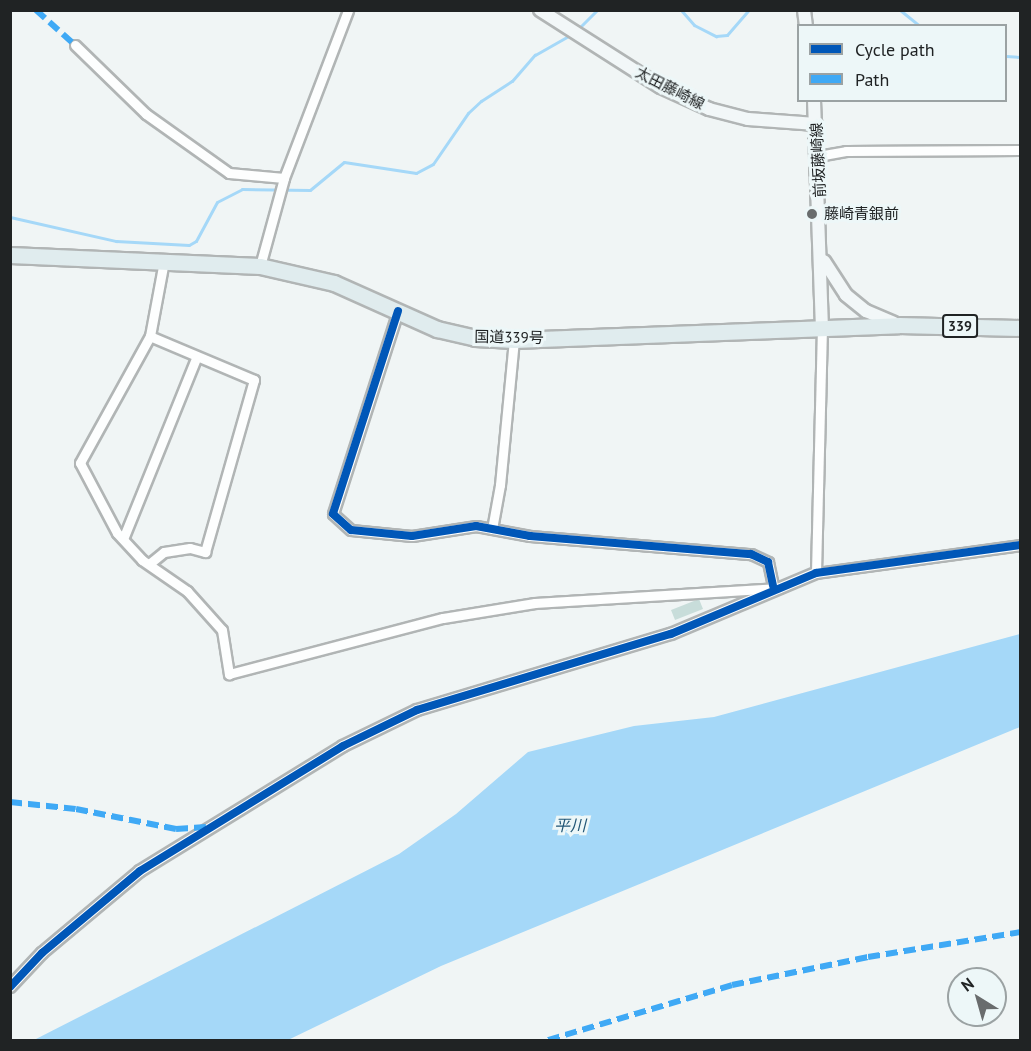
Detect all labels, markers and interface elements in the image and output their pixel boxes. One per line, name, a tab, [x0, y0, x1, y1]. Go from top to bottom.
legend	[797, 24, 1007, 102]
text: Cycle path	[855, 38, 935, 61]
street label: 太田藤崎線	[633, 63, 707, 113]
text: Path	[855, 68, 889, 91]
street label: 前坂藤崎線	[807, 122, 829, 198]
place label: 藤崎青銀前	[824, 205, 899, 223]
marker: 藤崎青銀前	[805, 207, 819, 221]
road number: 339	[942, 315, 978, 337]
street label: 国道339号	[474, 327, 544, 347]
water label: 平川	[554, 815, 586, 835]
north arrow	[947, 967, 1007, 1027]
text: N	[957, 973, 978, 995]

